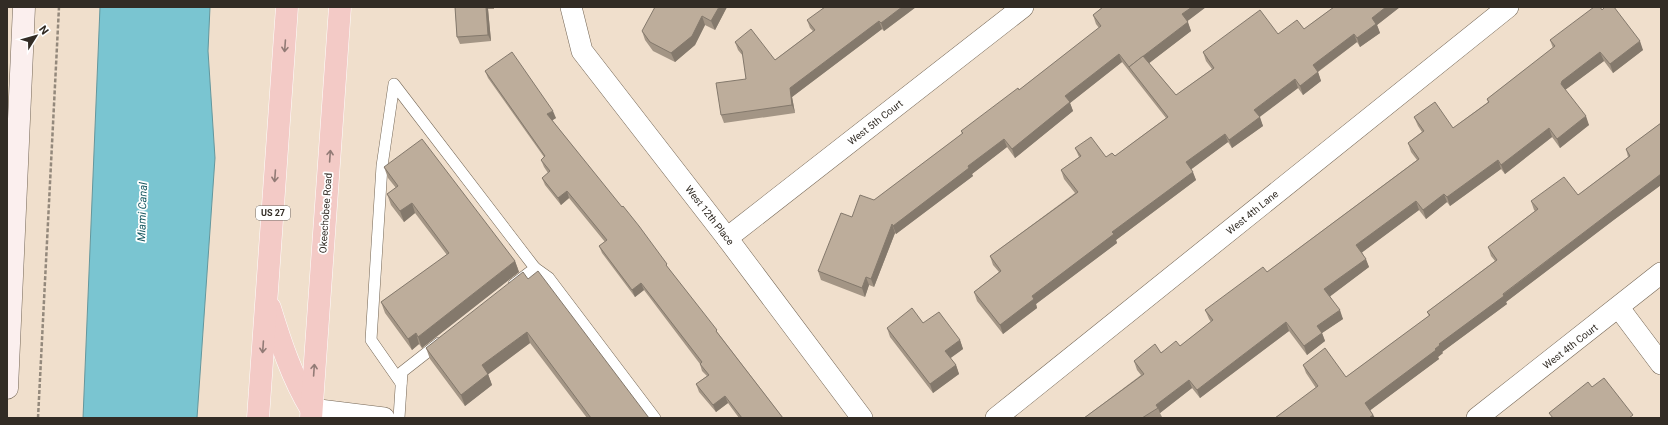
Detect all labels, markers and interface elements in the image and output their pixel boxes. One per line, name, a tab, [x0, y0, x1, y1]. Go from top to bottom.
north arrow	[16, 16, 56, 56]
text: N	[36, 23, 51, 37]
one-way arrow	[281, 39, 288, 52]
street label: West 5th Court	[846, 98, 905, 147]
one-way arrow	[326, 150, 333, 163]
one-way arrow	[272, 169, 279, 182]
street label: Okeechobee Road	[317, 172, 334, 254]
water label: Miami Canal	[135, 182, 150, 242]
street label: West 12th Place	[683, 183, 736, 247]
street label: West 4th Lane	[1224, 188, 1280, 237]
road number: US 27	[256, 206, 290, 220]
street label: West 4th Court	[1541, 322, 1600, 371]
one-way arrow	[260, 340, 267, 353]
one-way arrow	[311, 364, 318, 377]

